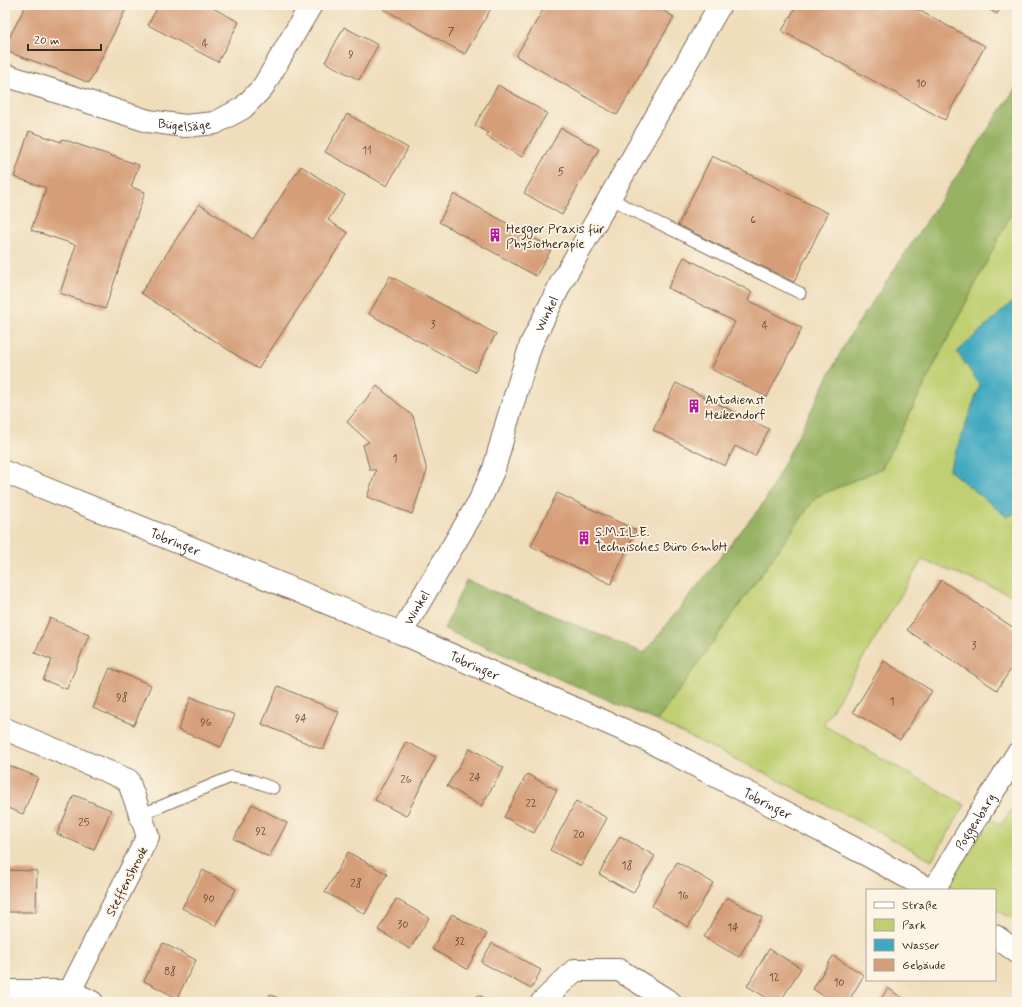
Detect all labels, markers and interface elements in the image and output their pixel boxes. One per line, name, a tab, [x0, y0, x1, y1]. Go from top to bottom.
house number: 7	[448, 25, 455, 39]
scale bar	[28, 26, 101, 52]
text: 20 m	[34, 33, 60, 49]
house number: 4	[202, 37, 209, 51]
house number: 9	[348, 48, 354, 62]
house number: 10	[915, 77, 927, 91]
street label: Bügelsäge	[157, 115, 212, 136]
house number: 11	[362, 144, 372, 158]
house number: 5	[558, 165, 565, 179]
house number: 6	[750, 213, 756, 227]
place label: Hegger Praxis für Physiotherapie	[506, 221, 605, 253]
building icon: Hegger Praxis für Physiotherapie	[487, 227, 503, 243]
street label: Winkel	[531, 294, 563, 335]
house number: 3	[431, 318, 436, 332]
house number: 4	[762, 319, 769, 333]
place label: Autodienst Heikendorf	[705, 392, 766, 424]
building icon: Autodienst Heikendorf	[686, 398, 702, 414]
house number: 1	[393, 452, 398, 466]
place label: S.M.I.L.E. Technisches Büro GmbH	[595, 524, 727, 556]
street label: Tobringer	[147, 525, 204, 561]
building icon: S.M.I.L.E. Technisches Büro GmbH	[576, 530, 592, 546]
street label: Winkel	[401, 587, 435, 629]
house number: 3	[972, 639, 977, 653]
street label: Tobringer	[446, 648, 503, 685]
house number: 98	[116, 691, 128, 705]
house number: 1	[890, 695, 895, 709]
house number: 94	[295, 712, 307, 726]
house number: 96	[200, 716, 212, 730]
house number: 24	[469, 771, 481, 785]
house number: 26	[400, 773, 412, 787]
street label: Tobringer	[740, 785, 795, 825]
street label: Poggenbarg	[952, 790, 1000, 854]
house number: 22	[525, 797, 537, 811]
house number: 25	[78, 816, 90, 830]
house number: 92	[255, 825, 267, 839]
house number: 20	[573, 828, 585, 842]
street label: Steffensbrook	[102, 843, 152, 920]
house number: 18	[622, 859, 632, 873]
house number: 28	[350, 877, 362, 891]
house number: 16	[678, 889, 689, 903]
legend	[866, 889, 996, 981]
house number: 90	[203, 892, 215, 906]
text: Straße	[902, 898, 937, 914]
house number: 30	[397, 918, 409, 932]
text: Park	[902, 918, 926, 934]
house number: 14	[727, 921, 739, 935]
house number: 32	[455, 935, 466, 949]
text: Wasser	[902, 938, 940, 954]
text: Gebäude	[902, 958, 945, 974]
house number: 88	[164, 965, 176, 979]
house number: 12	[769, 971, 780, 985]
house number: 10	[833, 976, 845, 990]

